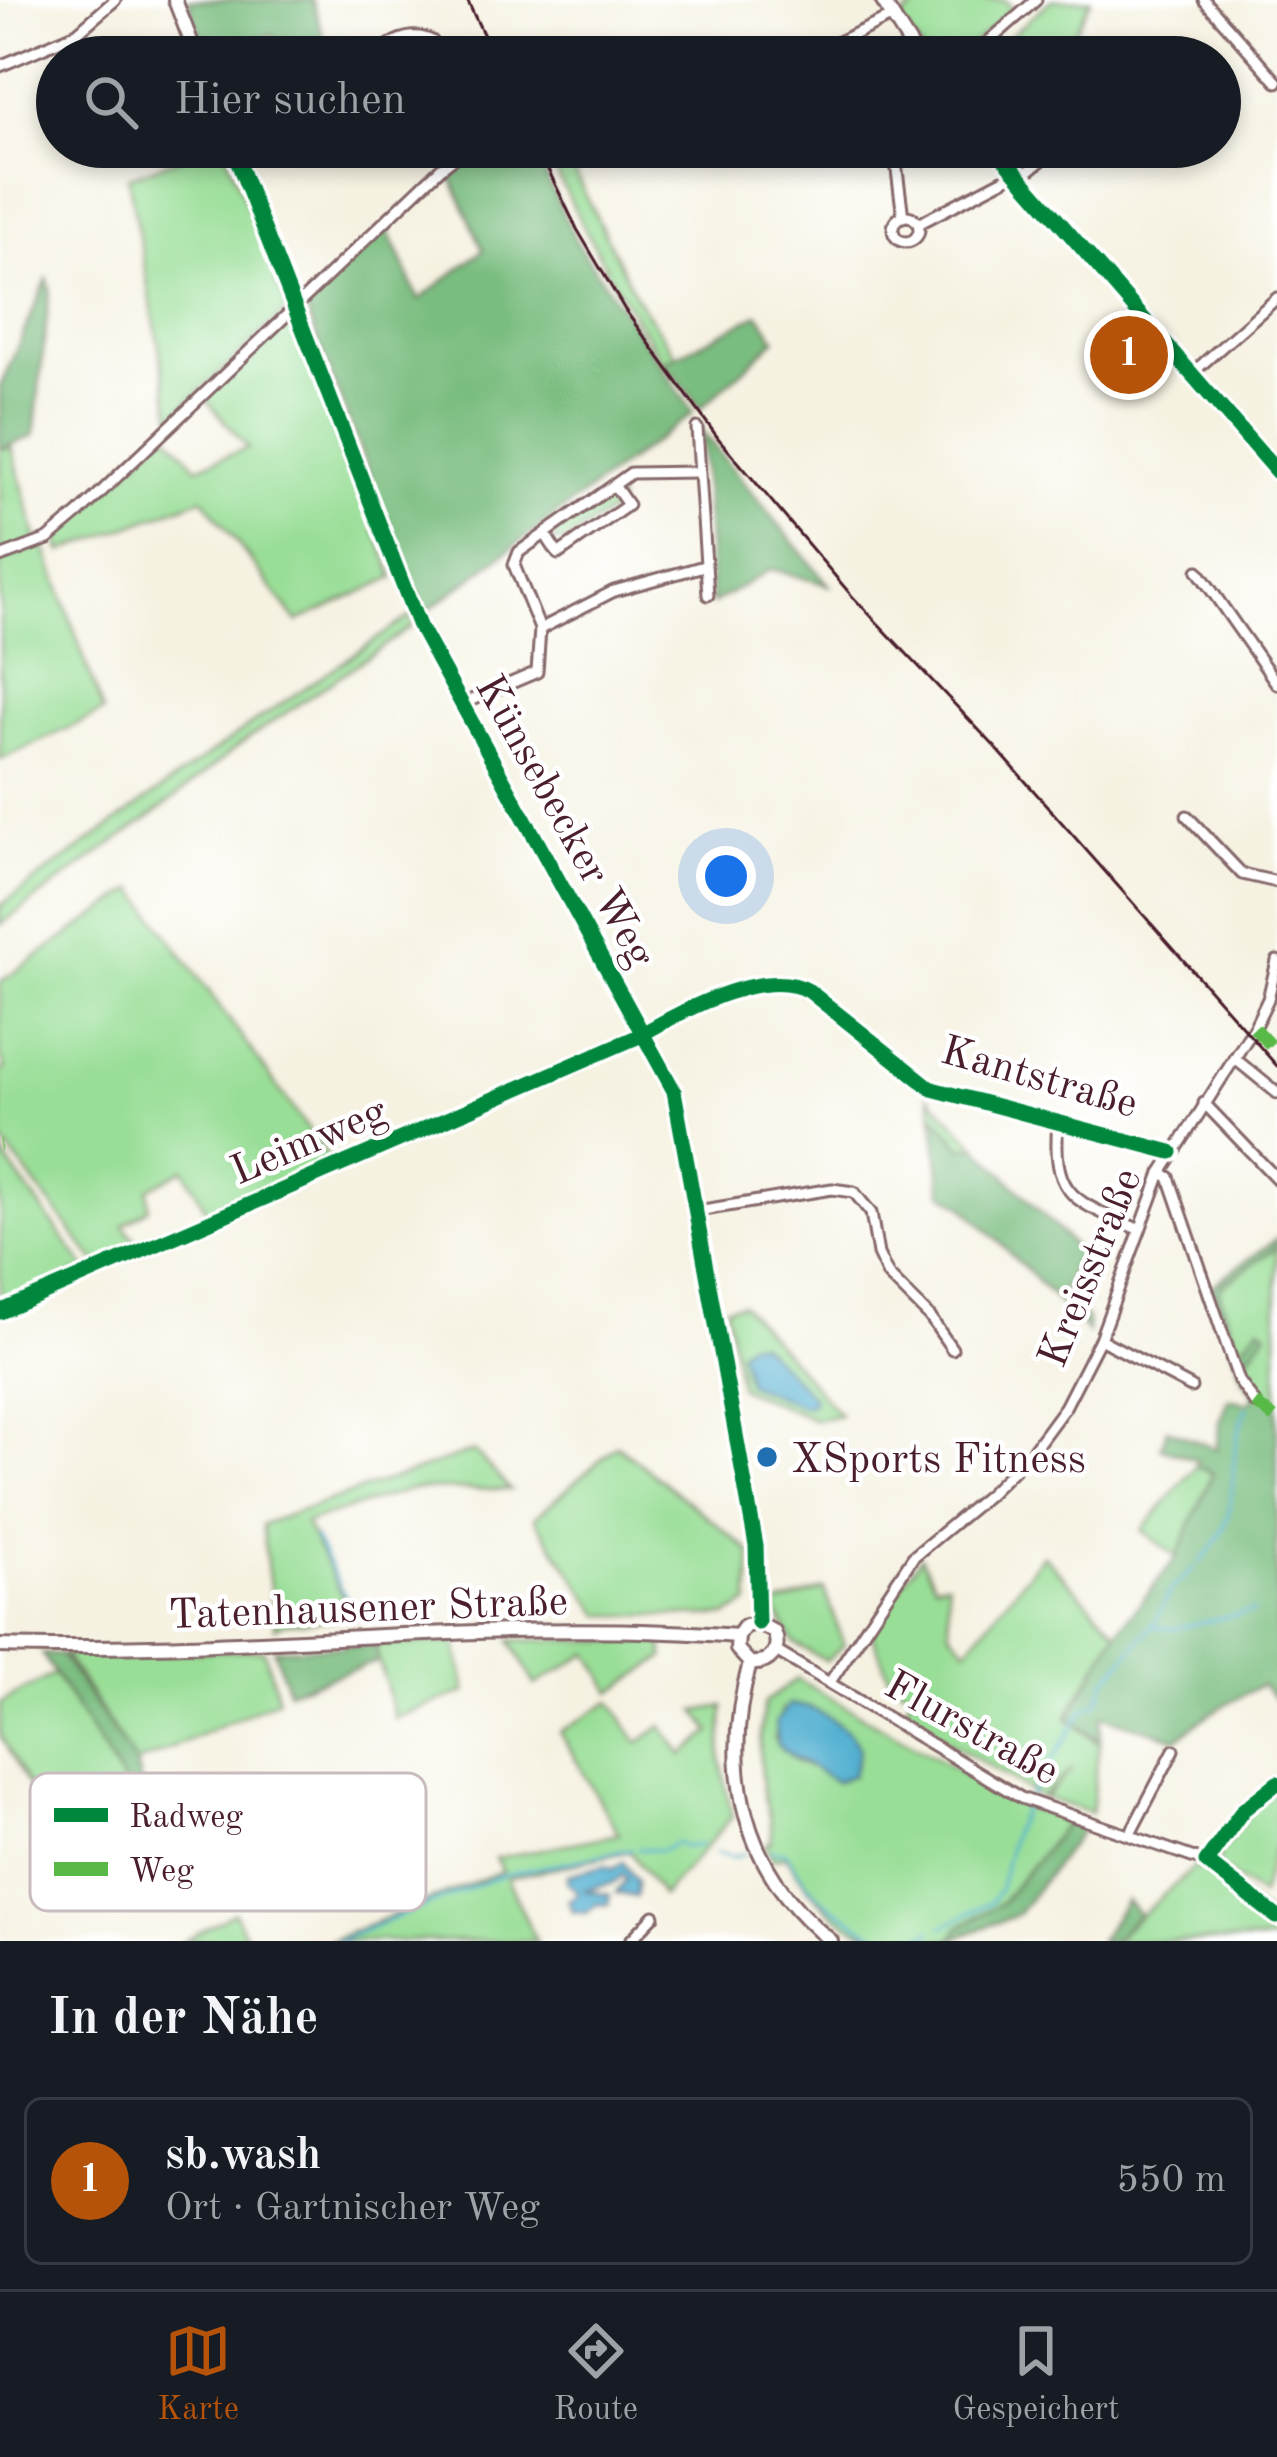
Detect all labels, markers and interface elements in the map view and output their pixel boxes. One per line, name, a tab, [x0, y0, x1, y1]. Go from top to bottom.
search box	[36, 36, 1241, 168]
icon: search	[78, 69, 144, 135]
text: Hier suchen	[174, 79, 406, 124]
pin: 1	[1090, 310, 1168, 400]
street label: Künsebecker Weg	[466, 669, 661, 975]
your location	[696, 846, 756, 906]
street label: Kantstraße	[936, 1031, 1142, 1127]
street label: Leimweg	[226, 1091, 394, 1194]
street label: Kreisstraße	[1033, 1163, 1151, 1374]
place label: XSports Fitness	[791, 1440, 1086, 1482]
marker: XSports Fitness	[754, 1444, 780, 1470]
street label: Tatenhausener Straße	[168, 1582, 569, 1638]
street label: Flurstraße	[877, 1665, 1065, 1794]
legend	[30, 1773, 426, 1911]
text: Radweg	[129, 1802, 243, 1835]
text: Weg	[129, 1856, 194, 1889]
text: In der Nähe	[48, 1994, 319, 2045]
text: sb.wash	[165, 2134, 321, 2179]
text: 1	[79, 2161, 101, 2200]
text: 550 m	[1116, 2161, 1226, 2200]
text: Ort · Gartnischer Weg	[165, 2189, 540, 2228]
tab: Karte	[157, 2318, 239, 2431]
tab: Route	[554, 2318, 638, 2431]
tab: Gespeichert	[953, 2318, 1120, 2431]

